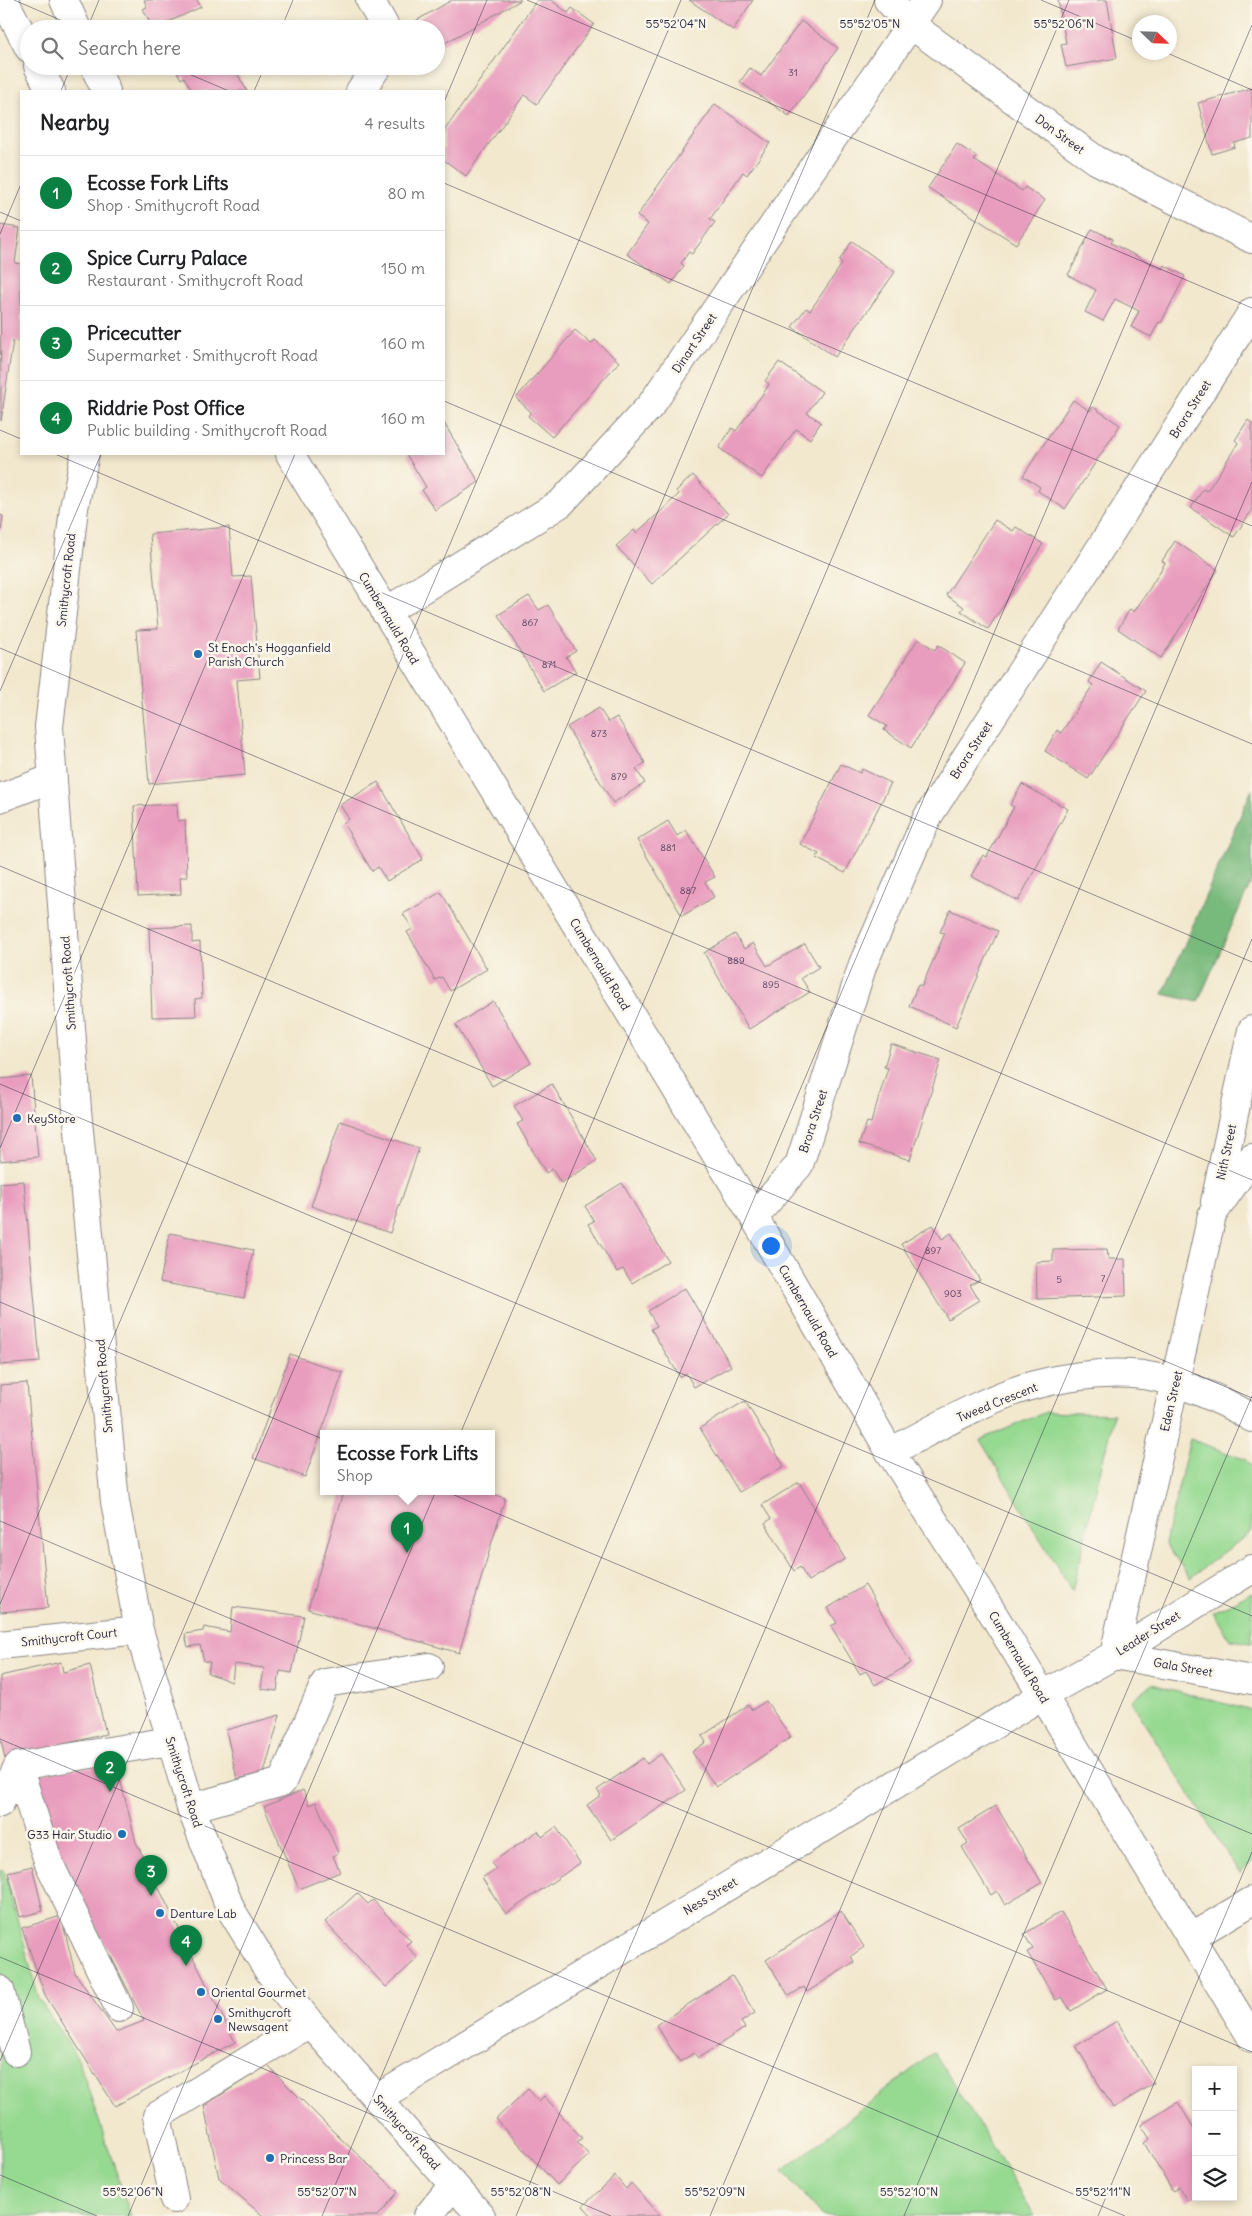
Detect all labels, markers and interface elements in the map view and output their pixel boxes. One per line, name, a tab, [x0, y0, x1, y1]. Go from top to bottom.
north arrow	[1132, 15, 1177, 60]
text: 55°52'04"N	[646, 16, 706, 31]
text: 55°52'05"N	[840, 16, 900, 31]
text: 55°52'06"N	[1034, 16, 1094, 31]
search box	[20, 20, 445, 75]
icon: search	[38, 34, 66, 62]
text: Search here	[78, 36, 181, 60]
house number: 31	[788, 66, 798, 79]
text: Nearby	[40, 109, 110, 136]
street label: Don Street	[1032, 111, 1088, 157]
text: 4 results	[364, 113, 425, 133]
text: Ecosse Fork Lifts	[87, 171, 228, 195]
text: 1	[53, 183, 59, 203]
text: 80 m	[387, 183, 425, 203]
text: Shop · Smithycroft Road	[87, 195, 260, 215]
text: Spice Curry Palace	[87, 246, 247, 270]
text: 2	[52, 258, 60, 278]
text: 150 m	[381, 258, 425, 278]
text: Restaurant · Smithycroft Road	[87, 270, 303, 290]
street label: Dinart Street	[669, 310, 719, 376]
text: Pricecutter	[87, 321, 181, 345]
text: 3	[51, 333, 61, 353]
text: 160 m	[381, 333, 425, 353]
text: Supermarket · Smithycroft Road	[87, 345, 318, 365]
street label: Brora Street	[1166, 377, 1214, 441]
text: Riddrie Post Office	[87, 396, 245, 420]
text: 4	[51, 408, 61, 428]
text: 160 m	[381, 408, 425, 428]
text: Public building · Smithycroft Road	[87, 420, 327, 440]
street label: Smithycroft Road	[54, 532, 78, 628]
street label: Cumbernauld Road	[356, 569, 422, 667]
house number: 867	[522, 616, 538, 629]
place label: St Enoch's Hogganfield Parish Church	[208, 640, 331, 669]
marker: St Enoch's Hogganfield Parish Church	[192, 648, 204, 660]
house number: 871	[542, 658, 556, 671]
street label: Brora Street	[947, 718, 995, 782]
house number: 873	[591, 727, 607, 740]
house number: 879	[611, 770, 627, 783]
house number: 881	[660, 841, 676, 854]
house number: 887	[680, 884, 696, 897]
street label: Cumbernauld Road	[567, 915, 633, 1013]
street label: Smithycroft Road	[57, 936, 79, 1030]
house number: 889	[727, 954, 745, 967]
house number: 895	[762, 978, 780, 991]
street label: Brora Street	[796, 1087, 830, 1155]
place label: KeyStore	[27, 1111, 76, 1126]
marker: KeyStore	[11, 1112, 23, 1124]
street label: Nith Street	[1213, 1123, 1239, 1181]
your location	[758, 1233, 784, 1259]
house number: 897	[925, 1244, 941, 1257]
street label: Cumbernauld Road	[775, 1262, 841, 1360]
house number: 7	[1101, 1272, 1106, 1285]
house number: 5	[1056, 1273, 1062, 1286]
house number: 903	[944, 1287, 962, 1300]
street label: Smithycroft Road	[92, 1338, 116, 1434]
street label: Eden Street	[1157, 1369, 1185, 1433]
street label: Tweed Crescent	[955, 1379, 1039, 1425]
popup	[320, 1430, 495, 1495]
text: Ecosse Fork Lifts	[337, 1441, 478, 1465]
text: Shop	[337, 1465, 373, 1485]
pin: 1	[391, 1512, 423, 1553]
street label: Leader Street	[1113, 1607, 1183, 1659]
street label: Cumbernauld Road	[986, 1608, 1052, 1706]
street label: Smithycroft Court	[20, 1624, 118, 1650]
street label: Gala Street	[1152, 1654, 1214, 1680]
street label: Smithycroft Road	[162, 1735, 206, 1829]
pin: 2	[94, 1751, 126, 1792]
place label: G33 Hair Studio	[27, 1827, 112, 1842]
marker: G33 Hair Studio	[116, 1828, 128, 1840]
pin: 3	[135, 1855, 167, 1896]
street label: Ness Street	[680, 1874, 740, 1918]
place label: Denture Lab	[170, 1906, 237, 1921]
marker: Denture Lab	[154, 1907, 166, 1919]
pin: 4	[170, 1925, 202, 1966]
place label: Oriental Gourmet	[211, 1985, 306, 2000]
marker: Oriental Gourmet	[195, 1986, 207, 1998]
place label: Smithycroft Newsagent	[228, 2005, 291, 2034]
marker: Smithycroft Newsagent	[212, 2013, 224, 2025]
map controls	[1192, 2066, 1237, 2201]
button: +	[1192, 2066, 1237, 2111]
street label: Smithycroft Road	[370, 2092, 444, 2172]
button: −	[1192, 2111, 1237, 2156]
place label: Princess Bar	[280, 2151, 348, 2166]
marker: Princess Bar	[264, 2152, 276, 2164]
button: layers	[1192, 2156, 1237, 2201]
text: 55°52'06"N	[103, 2184, 163, 2199]
text: 55°52'07"N	[297, 2184, 357, 2199]
text: 55°52'08"N	[491, 2184, 551, 2199]
text: 55°52'09"N	[685, 2184, 745, 2199]
text: 55°52'10"N	[880, 2184, 938, 2199]
text: 55°52'11"N	[1075, 2184, 1131, 2199]

